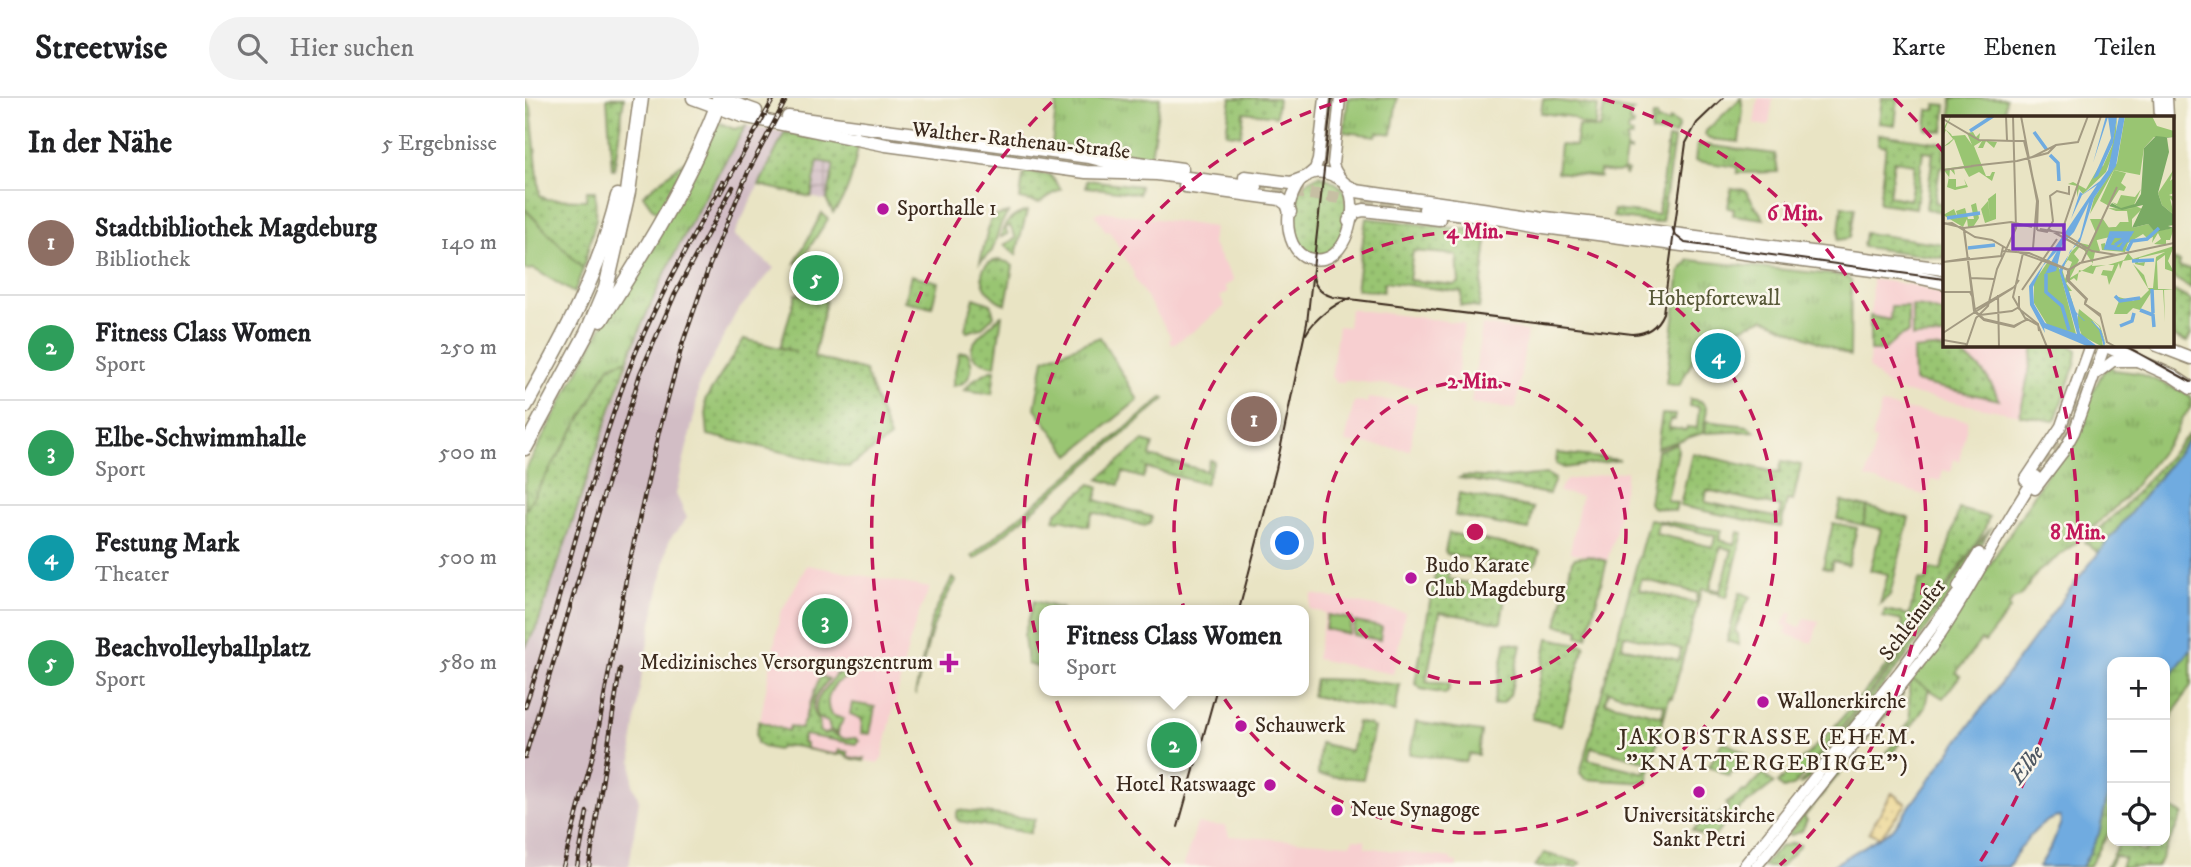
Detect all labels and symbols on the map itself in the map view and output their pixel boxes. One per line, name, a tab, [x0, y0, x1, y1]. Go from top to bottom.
street label: Walther-Rathenau-Straße	[909, 116, 1132, 165]
inset map	[1943, 116, 2173, 346]
place label: Sporthalle 1	[897, 196, 997, 222]
marker: Sporthalle 1	[875, 201, 891, 217]
text: 6 Min.	[1767, 201, 1823, 227]
text: 4 Min.	[1446, 219, 1504, 245]
pin: 5	[793, 252, 839, 304]
park label: Hohepfortewall	[1648, 286, 1781, 312]
pin: 4	[1695, 330, 1741, 382]
text: 2 Min.	[1447, 369, 1503, 395]
pin: 1	[1231, 393, 1277, 445]
centre of rings	[1463, 520, 1487, 544]
text: 8 Min.	[2050, 520, 2106, 546]
your location	[1270, 526, 1304, 560]
place label: Budo Karate Club Magdeburg	[1425, 553, 1566, 603]
marker: Budo Karate Club Magdeburg	[1403, 570, 1419, 586]
street label: Schleinufer	[1874, 574, 1952, 666]
pin: 3	[802, 595, 848, 647]
place label: Medizinisches Versorgungszentrum	[640, 650, 933, 676]
marker: Medizinisches Versorgungszentrum	[939, 653, 959, 673]
place label: Wallonerkirche	[1776, 689, 1907, 715]
marker: Wallonerkirche	[1755, 694, 1771, 710]
place label: Schauwerk	[1255, 713, 1346, 739]
marker: Schauwerk	[1233, 718, 1249, 734]
pin: 2	[1151, 719, 1197, 771]
district label: JAKOBSTRASSE (EHEM. "KNATTERGEBIRGE")	[1617, 723, 1917, 778]
water label: Elbe	[2002, 739, 2052, 792]
place label: Hotel Ratswaage	[1115, 772, 1256, 798]
marker: Hotel Ratswaage	[1262, 777, 1278, 793]
marker: Universitätskirche Sankt Petri	[1691, 784, 1707, 800]
place label: Neue Synagoge	[1351, 797, 1480, 823]
marker: Neue Synagoge	[1329, 802, 1345, 818]
place label: Universitätskirche Sankt Petri	[1623, 803, 1775, 853]

